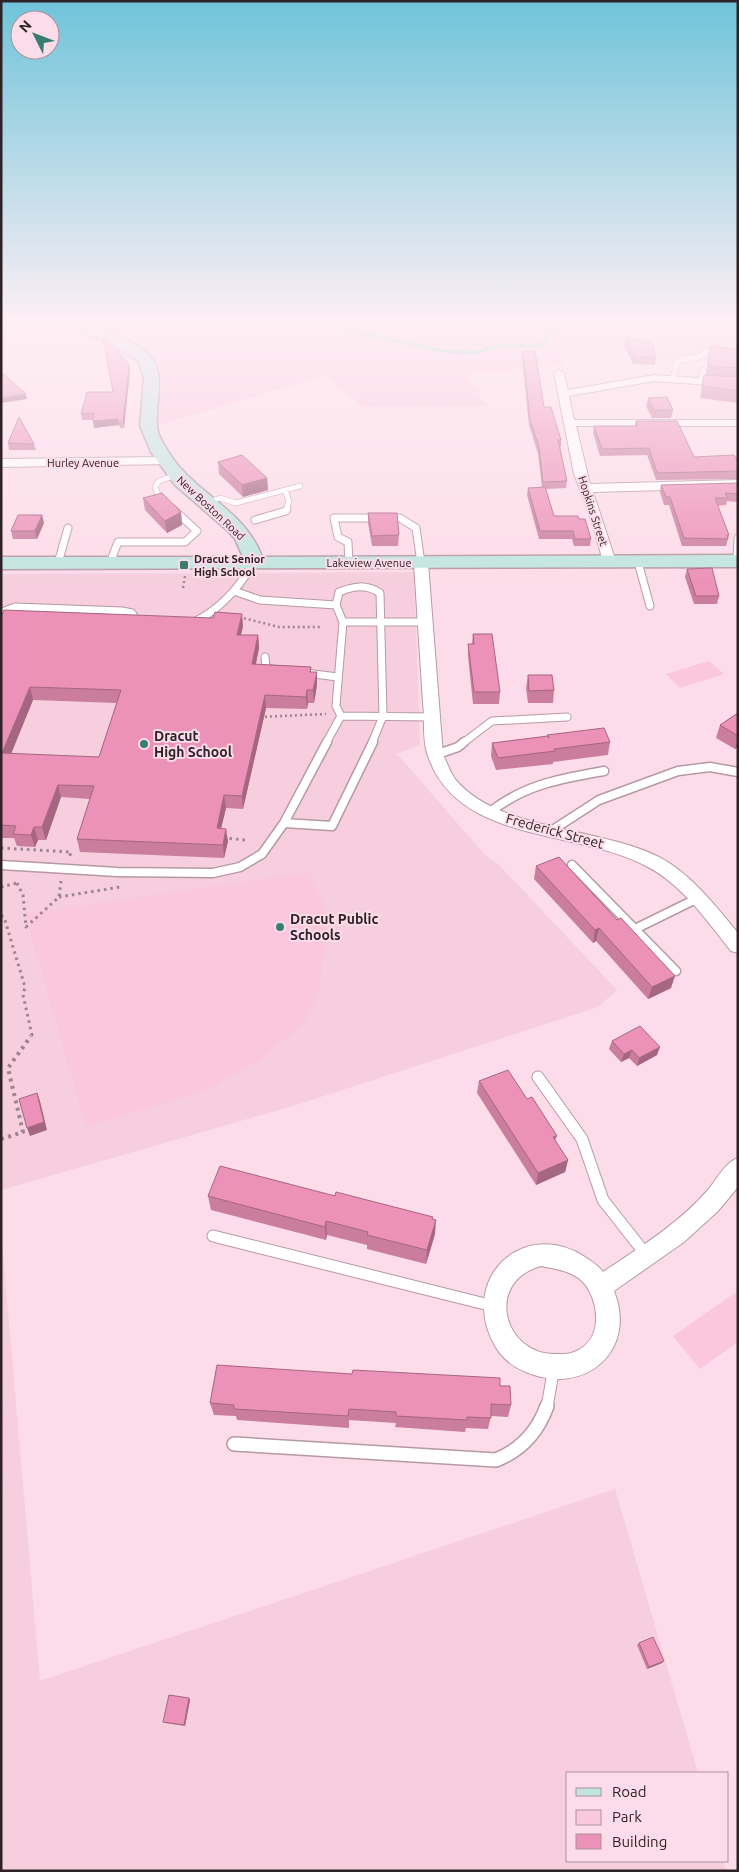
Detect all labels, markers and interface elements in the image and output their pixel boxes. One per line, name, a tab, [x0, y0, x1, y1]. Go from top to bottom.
north arrow	[10, 10, 60, 60]
text: N	[16, 17, 35, 36]
street label: Hurley Avenue	[47, 457, 119, 469]
street label: New Boston Road	[175, 474, 247, 542]
street label: Hopkins Street	[576, 474, 610, 548]
place label: Dracut Senior High School	[194, 553, 265, 578]
street label: Lakeview Avenue	[327, 557, 411, 569]
marker: Dracut Senior High School	[178, 559, 190, 571]
place label: Dracut High School	[154, 728, 232, 760]
marker: Dracut High School	[138, 738, 150, 750]
street label: Frederick Street	[504, 810, 606, 852]
place label: Dracut Public Schools	[290, 911, 378, 943]
marker: Dracut Public Schools	[274, 921, 286, 933]
legend	[566, 1772, 729, 1862]
text: Road	[612, 1783, 647, 1800]
text: Park	[612, 1808, 642, 1825]
text: Building	[612, 1833, 667, 1850]

